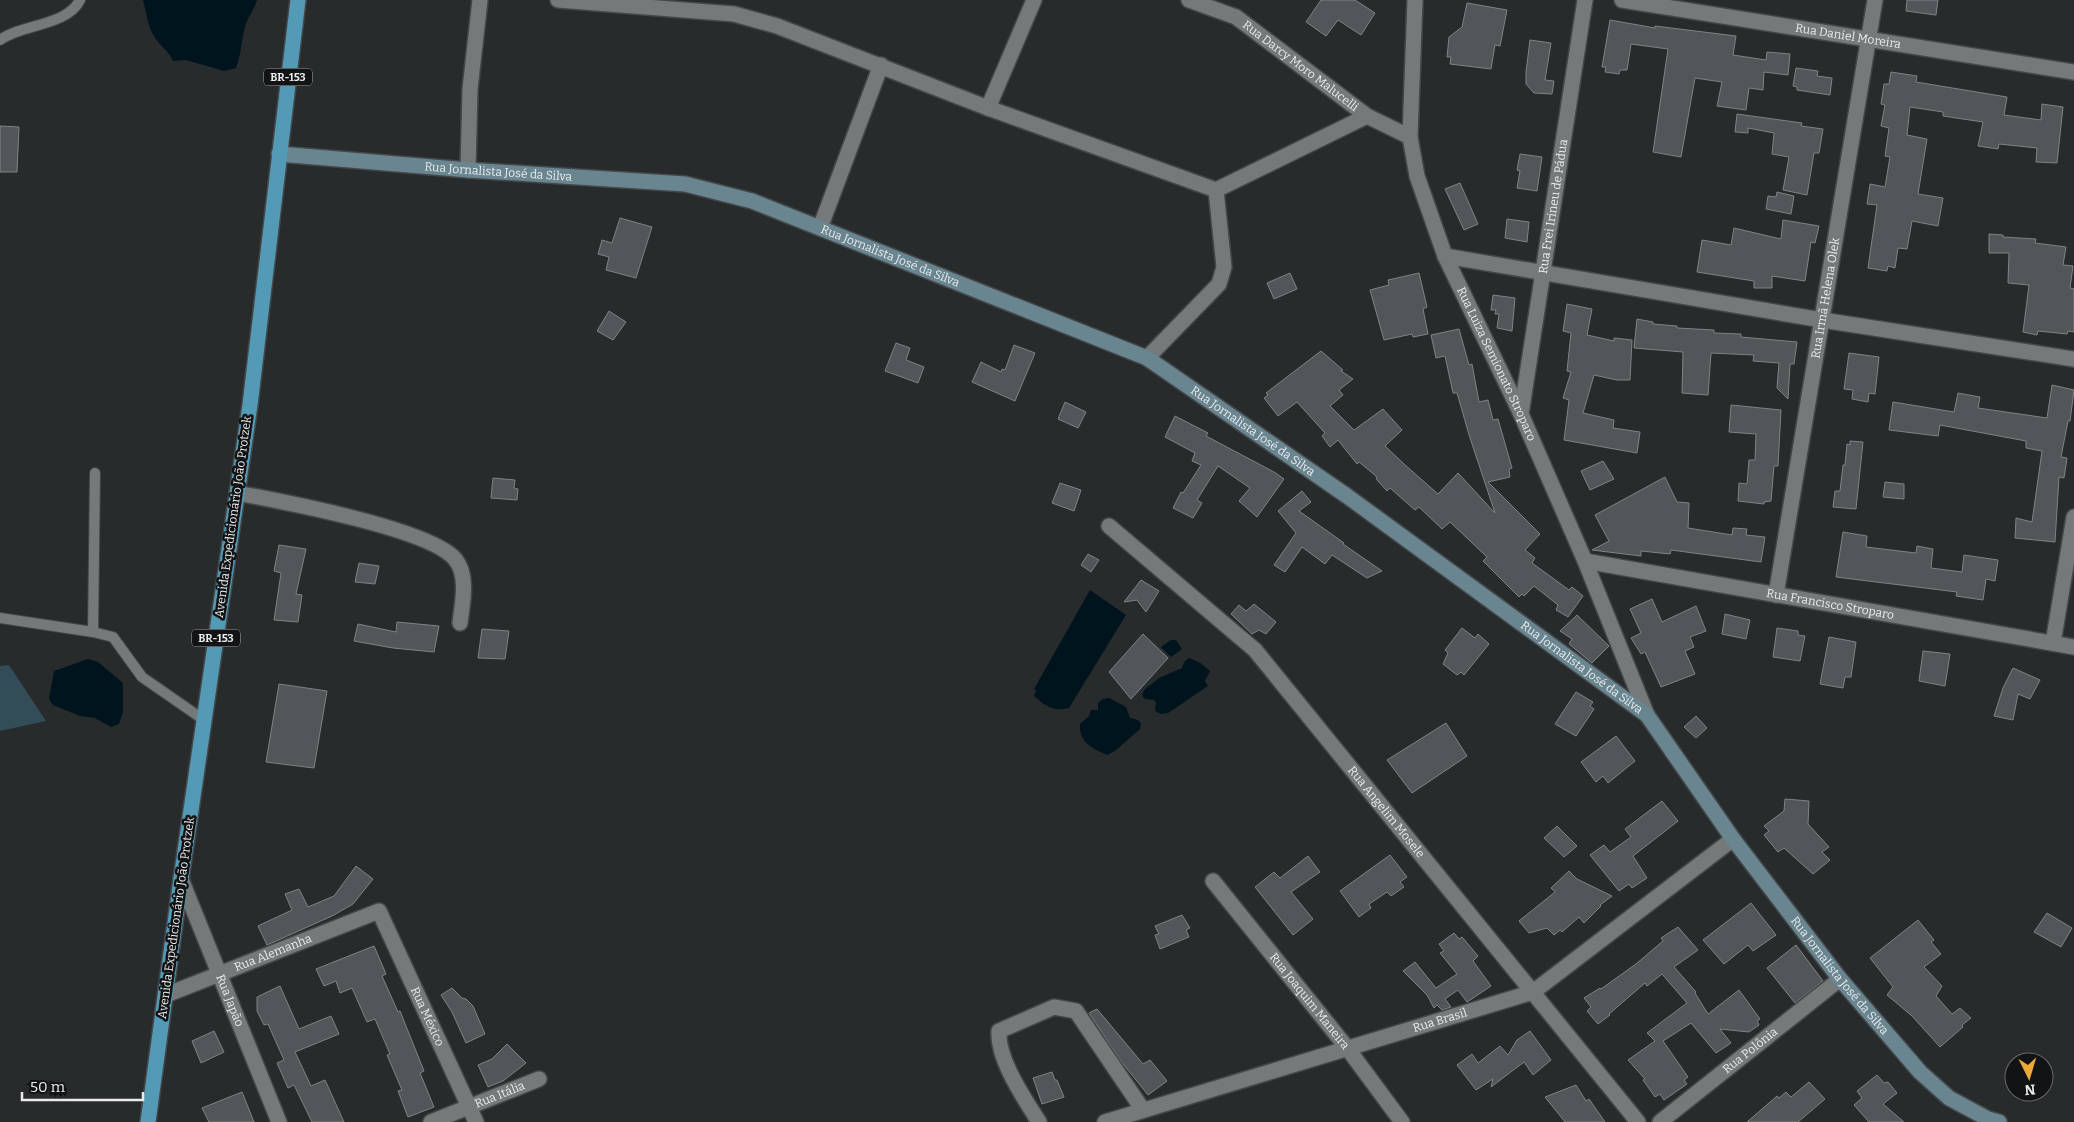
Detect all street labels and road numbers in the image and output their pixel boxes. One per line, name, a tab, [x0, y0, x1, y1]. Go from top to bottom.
street label: Rua Darcy Moro Malucelli	[1240, 18, 1362, 114]
street label: Rua Daniel Moreira	[1794, 21, 1902, 51]
road number: BR-153	[264, 68, 312, 86]
street label: Rua Frei Irineu de Pádua	[1536, 138, 1570, 275]
street label: Rua Jornalista José da Silva	[424, 159, 573, 184]
street label: Rua Jornalista José da Silva	[819, 222, 962, 290]
street label: Rua Irmã Helena Olek	[1808, 236, 1842, 360]
street label: Rua Luiza Semionato Stroparo	[1454, 285, 1539, 443]
street label: Rua Jornalista José da Silva	[1188, 383, 1318, 479]
street label: Avenida Expedicionário João Protzek	[212, 415, 254, 619]
street label: Rua Francisco Stroparo	[1765, 586, 1895, 622]
street label: Rua Jornalista José da Silva	[1518, 618, 1646, 717]
road number: BR-153	[192, 630, 240, 646]
street label: Rua Angelim Mosele	[1345, 763, 1428, 860]
street label: Avenida Expedicionário João Protzek	[155, 816, 197, 1020]
street label: Rua Jornalista José da Silva	[1788, 914, 1892, 1038]
street label: Rua Alemanha	[232, 931, 314, 974]
street label: Rua Joaquim Maneira	[1267, 950, 1353, 1052]
street label: Rua Japão	[213, 972, 247, 1029]
street label: Rua México	[408, 985, 447, 1048]
street label: Rua Brasil	[1411, 1005, 1469, 1035]
street label: Rua Polônia	[1720, 1024, 1781, 1076]
street label: Rua Itália	[473, 1078, 527, 1111]

